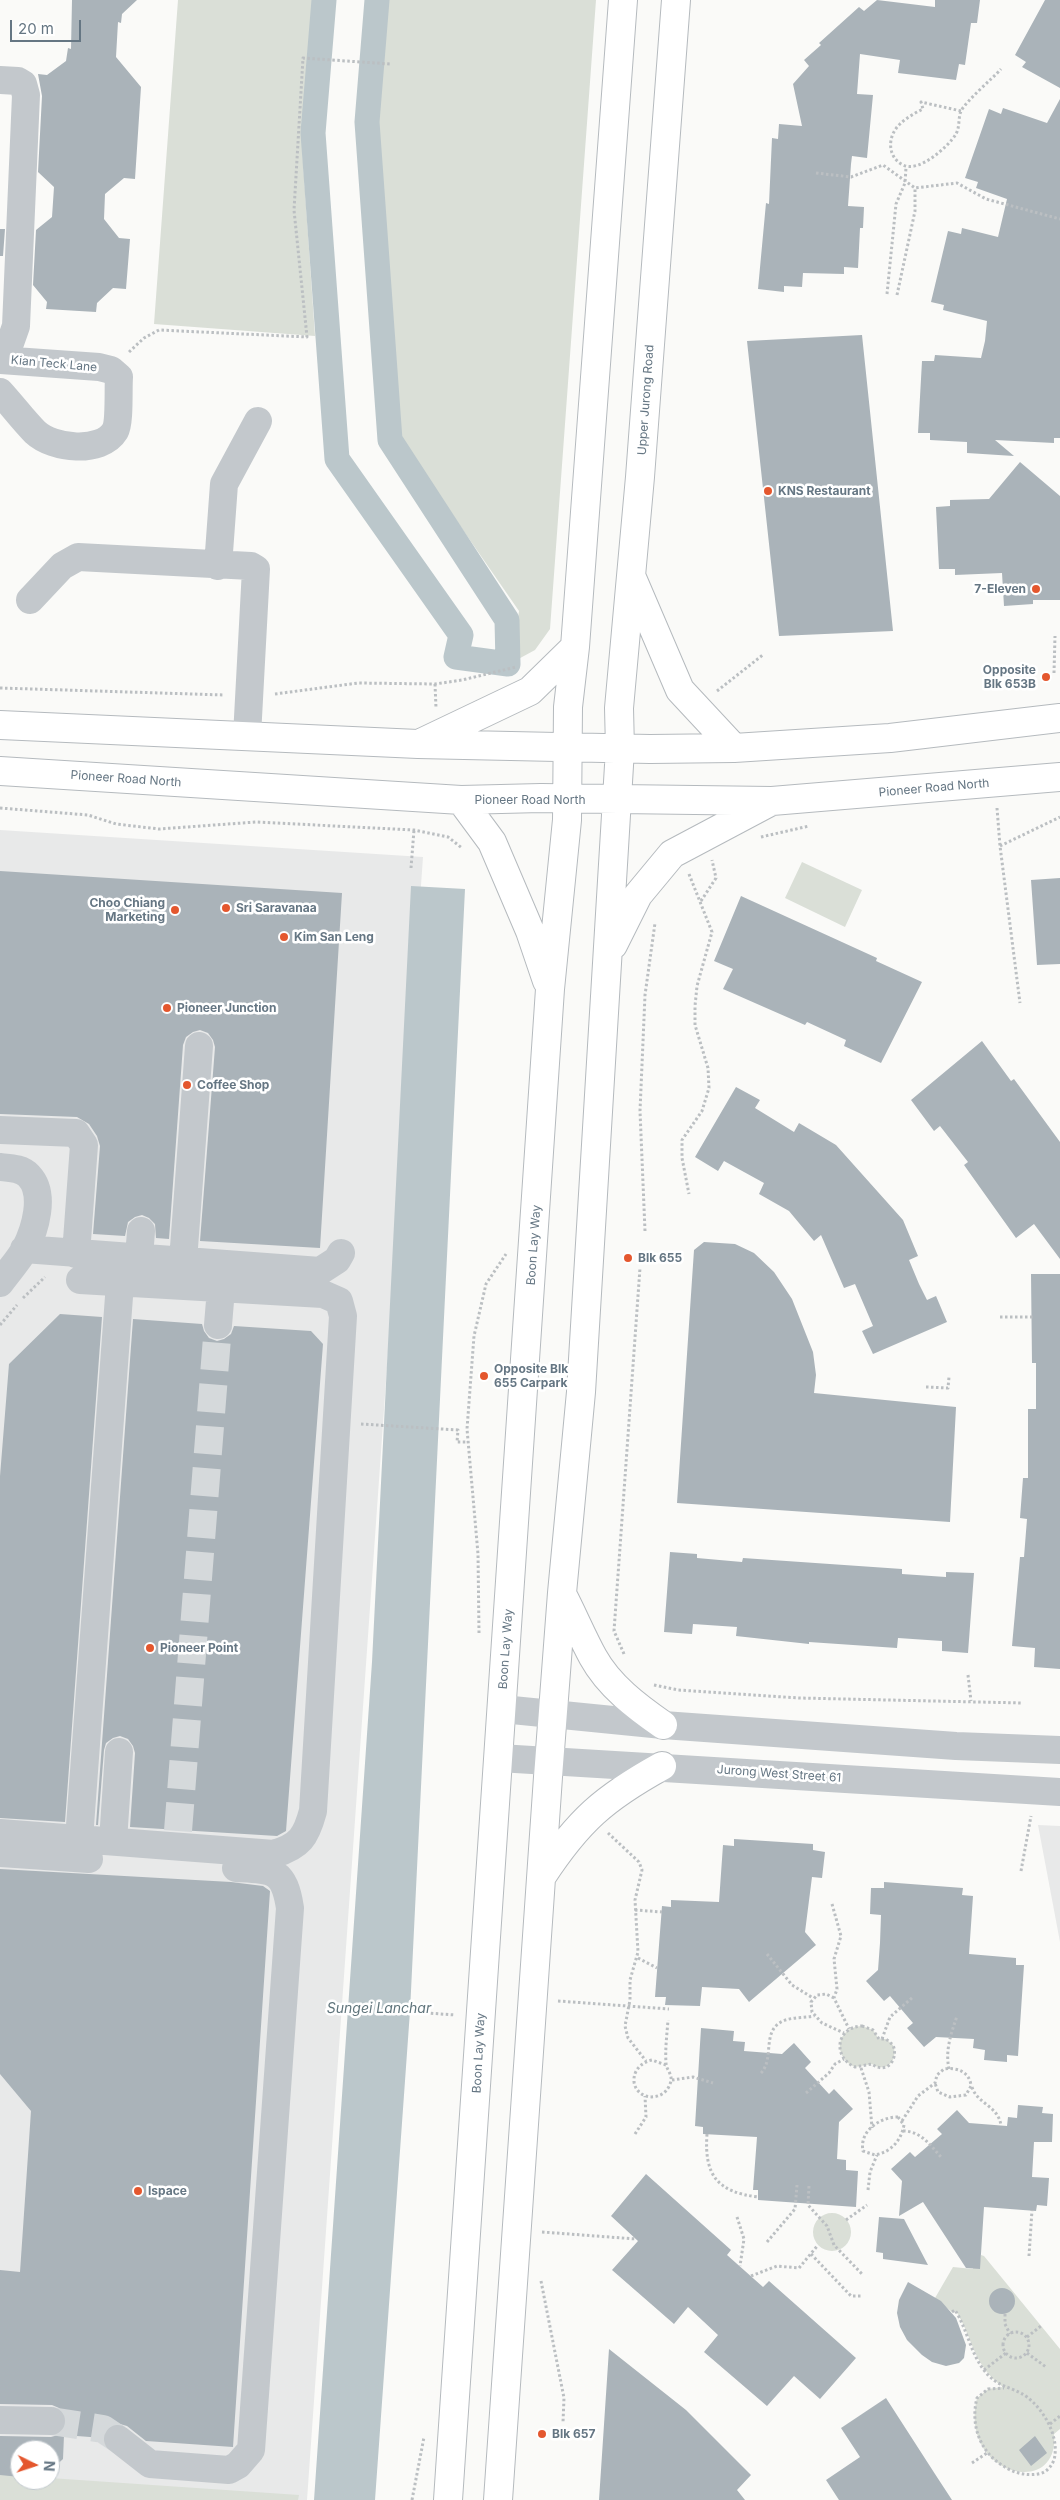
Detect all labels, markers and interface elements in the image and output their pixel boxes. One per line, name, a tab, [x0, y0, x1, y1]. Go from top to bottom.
scale bar	[12, 10, 84, 42]
text: 20 m	[18, 19, 54, 38]
street label: Upper Jurong Road	[635, 344, 657, 456]
street label: Kian Teck Lane	[10, 353, 98, 375]
place label: KNS Restaurant	[778, 484, 871, 498]
marker: KNS Restaurant	[762, 485, 774, 497]
place label: 7-Eleven	[974, 582, 1026, 596]
marker: 7-Eleven	[1030, 583, 1042, 595]
place label: Opposite Blk 653B	[983, 663, 1036, 691]
marker: Opposite Blk 653B	[1040, 671, 1052, 683]
street label: Pioneer Road North	[70, 768, 182, 790]
street label: Pioneer Road North	[878, 776, 990, 800]
street label: Pioneer Road North	[474, 793, 586, 807]
place label: Choo Chiang Marketing	[89, 896, 165, 924]
place label: Sri Saravanaa	[236, 901, 317, 915]
marker: Sri Saravanaa	[220, 902, 232, 914]
marker: Choo Chiang Marketing	[169, 904, 181, 916]
place label: Kim San Leng	[294, 930, 374, 944]
marker: Kim San Leng	[278, 931, 290, 943]
place label: Pioneer Junction	[177, 1001, 276, 1015]
marker: Pioneer Junction	[161, 1002, 173, 1014]
place label: Coffee Shop	[197, 1078, 269, 1092]
marker: Coffee Shop	[181, 1079, 193, 1091]
street label: Boon Lay Way	[524, 1204, 544, 1286]
place label: Blk 655	[638, 1251, 682, 1265]
marker: Blk 655	[622, 1252, 634, 1264]
place label: Opposite Blk 655 Carpark	[494, 1362, 568, 1390]
marker: Opposite Blk 655 Carpark	[478, 1370, 490, 1382]
street label: Boon Lay Way	[496, 1608, 516, 1690]
place label: Pioneer Point	[160, 1641, 238, 1655]
marker: Pioneer Point	[144, 1642, 156, 1654]
street label: Jurong West Street 61	[716, 1762, 842, 1786]
water label: Sungei Lanchar	[327, 2001, 431, 2017]
street label: Boon Lay Way	[470, 2012, 488, 2094]
place label: Ispace	[148, 2184, 187, 2198]
marker: Ispace	[132, 2185, 144, 2197]
place label: Blk 657	[552, 2427, 595, 2441]
marker: Blk 657	[536, 2428, 548, 2440]
north arrow	[10, 2440, 60, 2490]
text: N	[41, 2460, 58, 2472]

